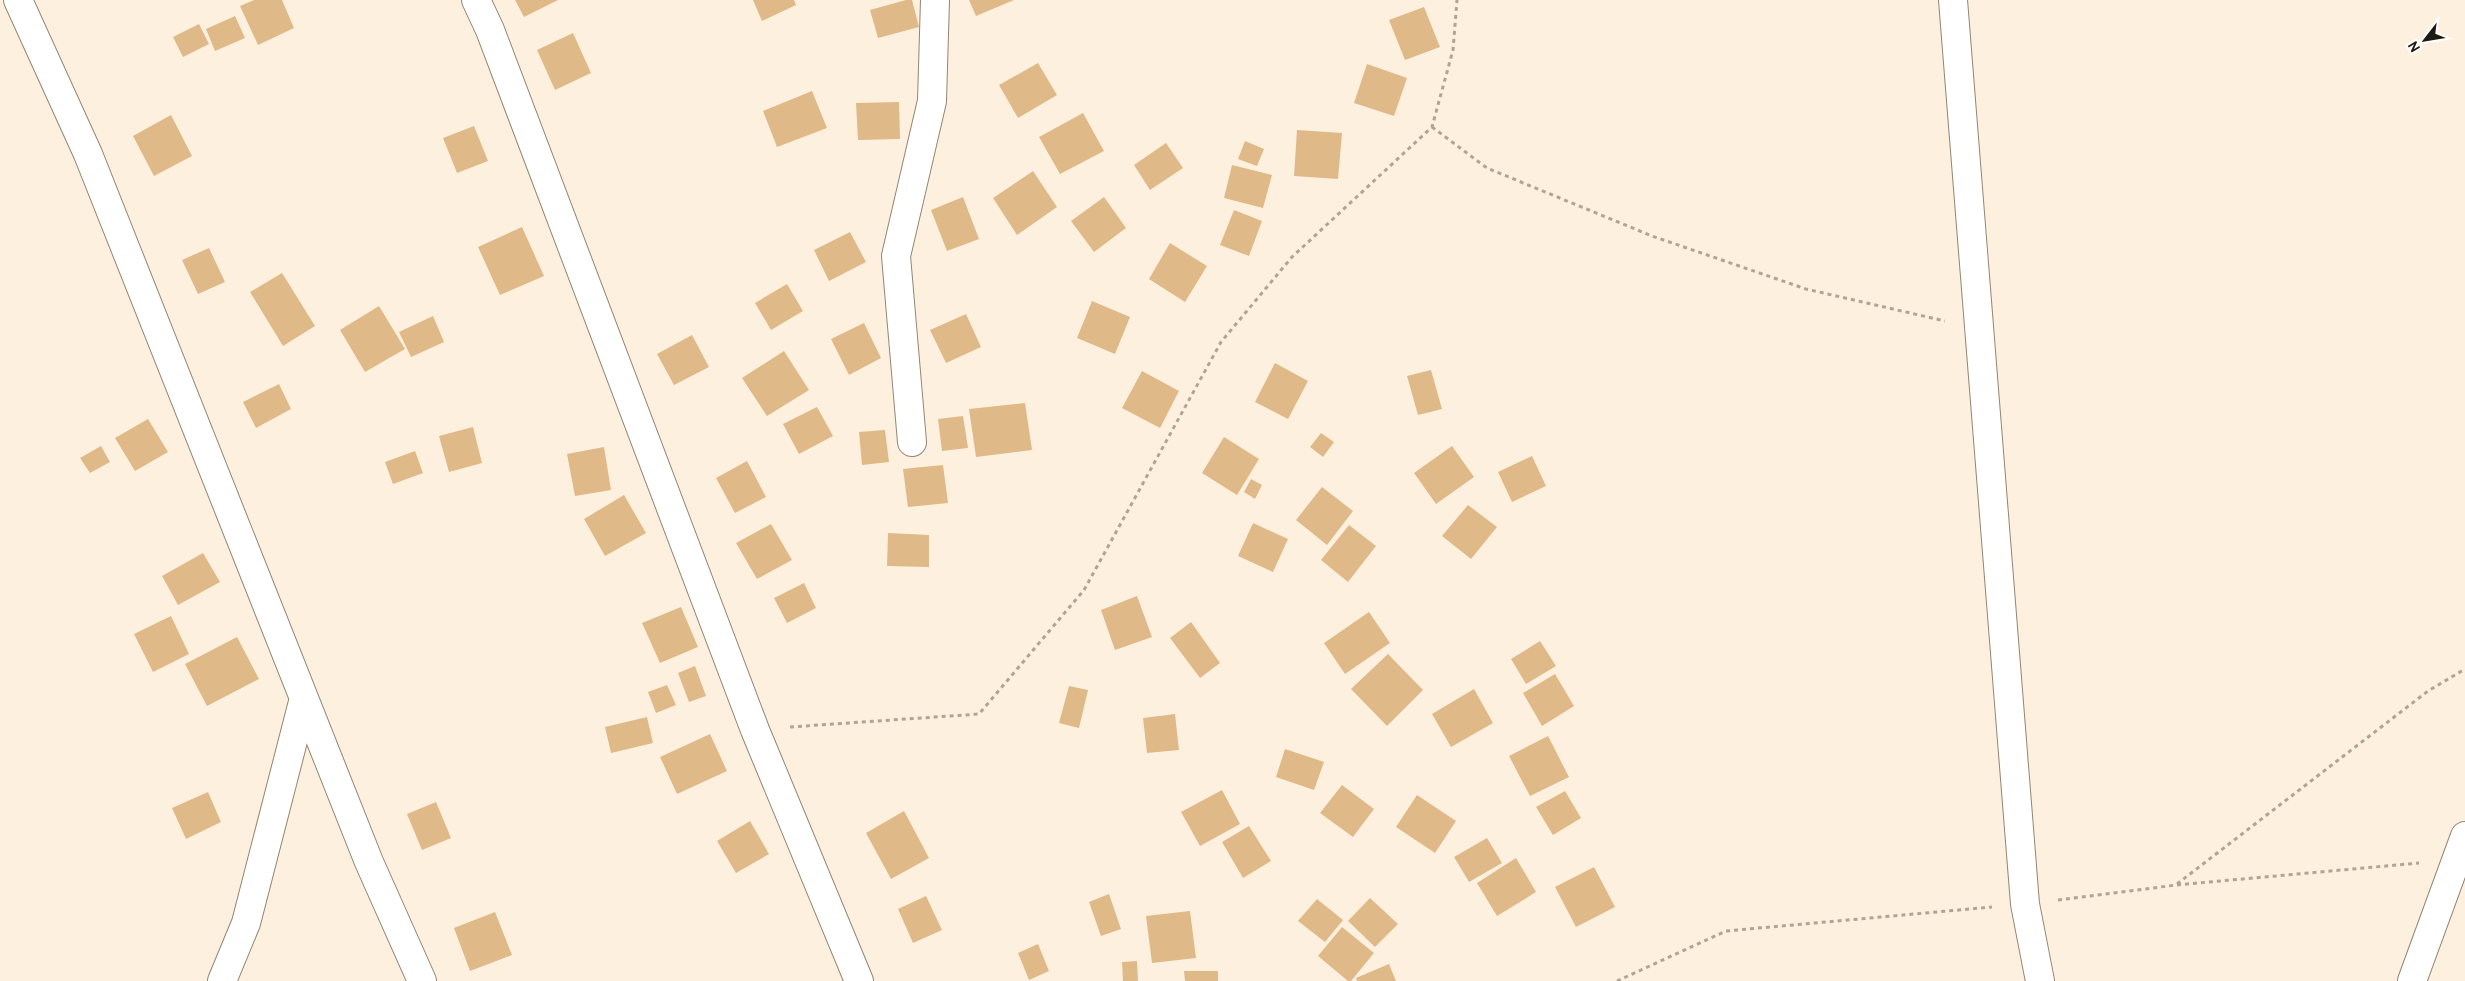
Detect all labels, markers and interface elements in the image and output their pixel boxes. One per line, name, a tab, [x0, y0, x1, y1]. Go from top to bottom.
north arrow	[2400, 15, 2450, 65]
text: N	[2405, 37, 2425, 55]

